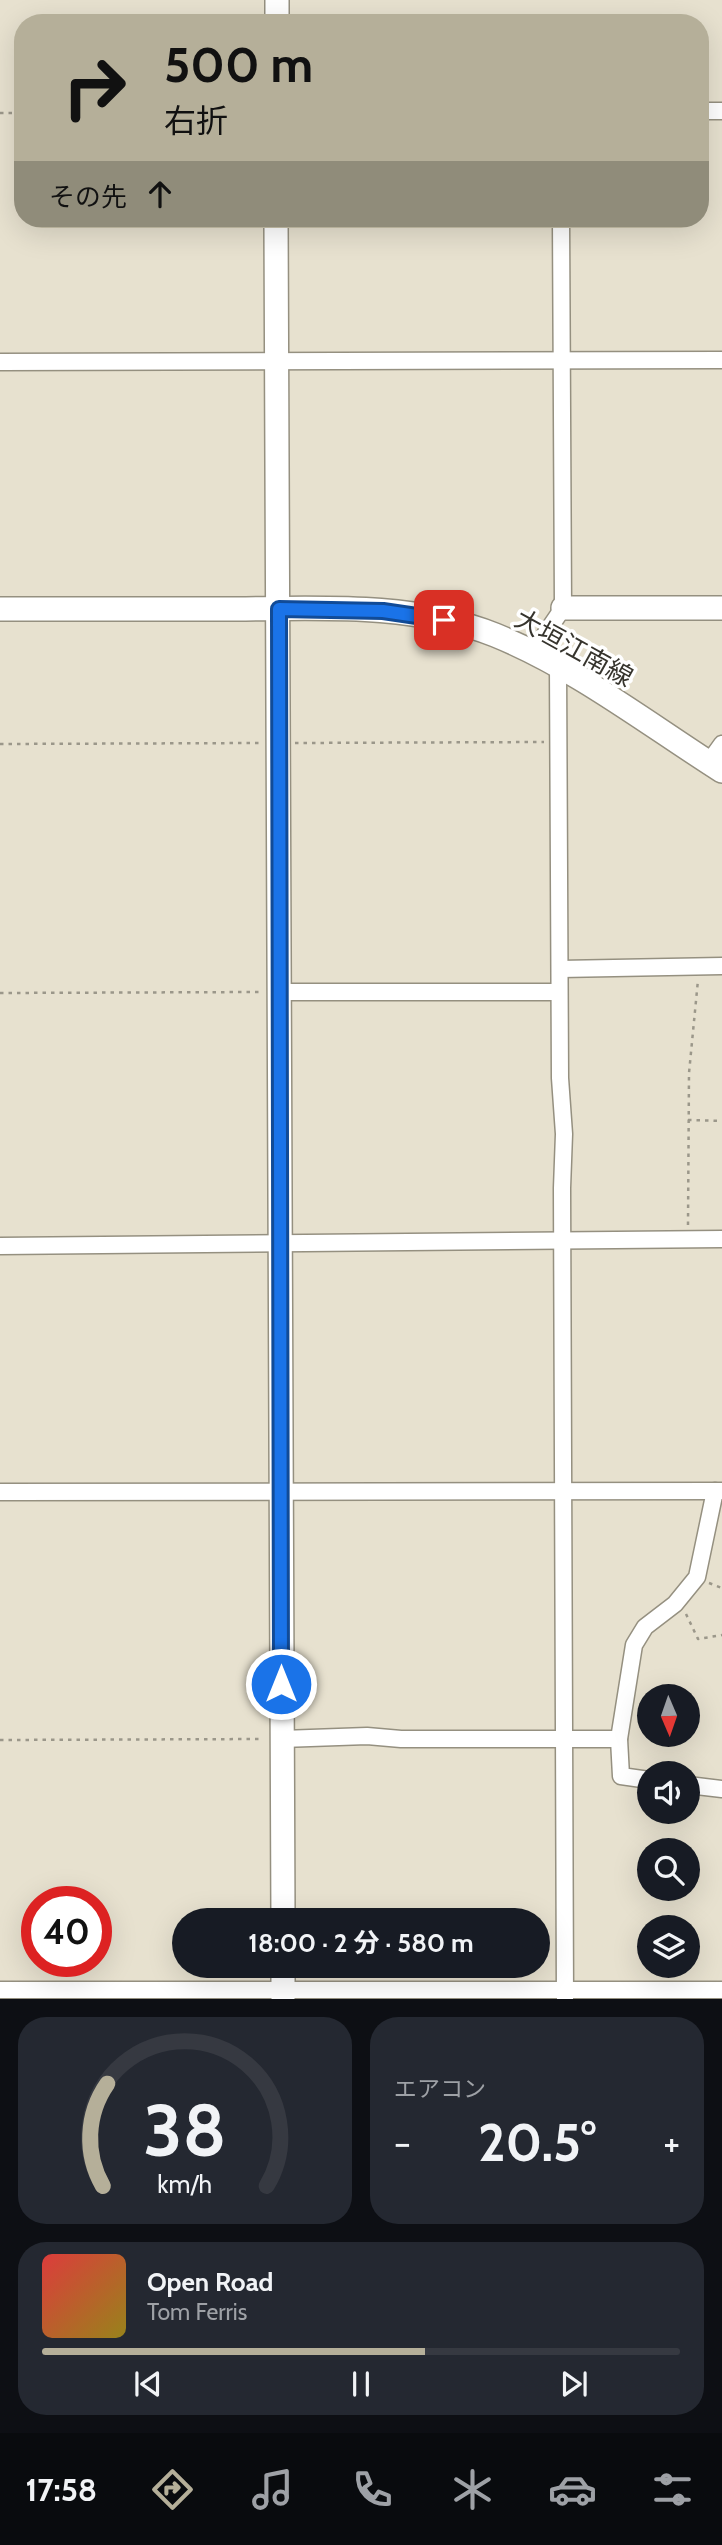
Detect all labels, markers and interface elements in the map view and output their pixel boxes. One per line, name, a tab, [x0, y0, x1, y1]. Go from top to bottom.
text: 500 m	[164, 35, 313, 94]
icon: right	[49, 42, 140, 133]
text: 右折	[164, 101, 228, 140]
icon: ahead	[141, 175, 179, 213]
text: その先	[49, 181, 127, 213]
pin	[414, 590, 474, 650]
icon: arrive	[425, 601, 463, 639]
street label: 大垣江南線	[509, 602, 639, 694]
position arrow	[244, 1647, 318, 1721]
north arrow	[637, 1684, 700, 1746]
map controls	[637, 1684, 700, 1978]
button: sound	[637, 1761, 700, 1824]
button: search	[637, 1838, 700, 1901]
speed limit sign: 40	[21, 1886, 112, 1977]
button: layers	[637, 1915, 700, 1978]
text: 18:00 · 2 分 · 580 m	[248, 1927, 474, 1959]
text: エアコン	[394, 2075, 486, 2103]
text: 38	[143, 2087, 227, 2175]
text: 20.5°	[478, 2111, 596, 2174]
text: −	[394, 2119, 411, 2166]
text: +	[663, 2119, 680, 2166]
text: km/h	[158, 2169, 212, 2199]
text: Open Road	[147, 2266, 273, 2298]
text: Tom Ferris	[147, 2298, 247, 2326]
icon: previous	[129, 2365, 167, 2403]
icon: pause	[342, 2365, 380, 2403]
icon: next	[555, 2365, 593, 2403]
icon: directions	[148, 2465, 197, 2514]
icon: music	[248, 2465, 297, 2514]
icon: phone	[348, 2465, 397, 2514]
icon: climate	[448, 2465, 497, 2514]
icon: car	[548, 2465, 597, 2514]
icon: filters	[648, 2465, 697, 2514]
text: 17:58	[25, 2470, 97, 2509]

